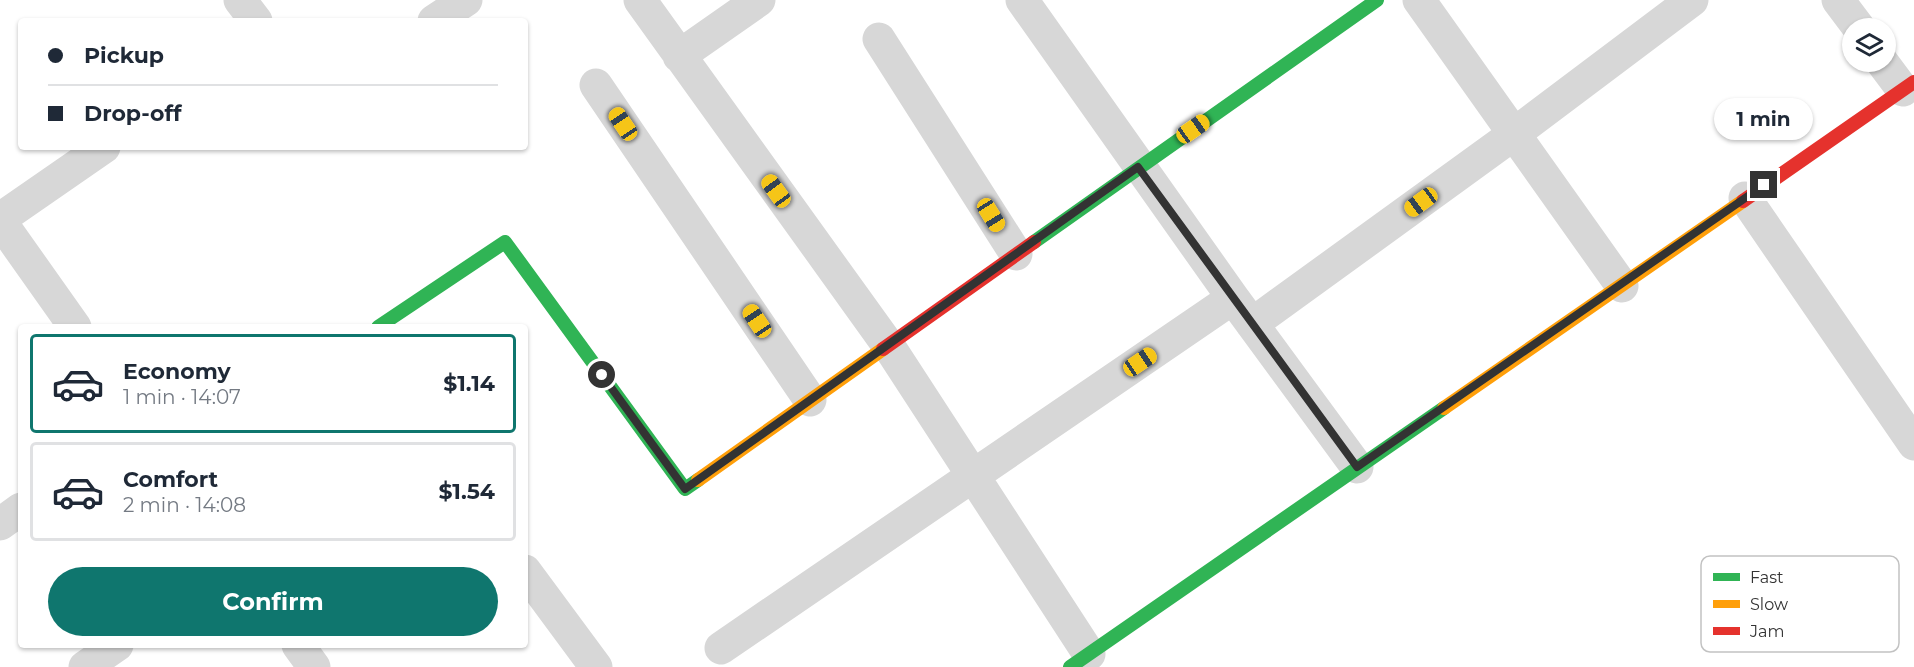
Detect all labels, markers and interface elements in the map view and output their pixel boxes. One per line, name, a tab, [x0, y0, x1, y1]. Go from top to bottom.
map controls	[1842, 18, 1896, 72]
button: layers	[1842, 18, 1896, 72]
text: Pickup	[84, 42, 164, 69]
callout: 1 min	[1714, 98, 1814, 140]
text: Drop-off	[84, 100, 182, 127]
car	[605, 104, 641, 144]
text: 1 min	[1736, 107, 1791, 131]
car	[1173, 111, 1213, 147]
car	[758, 171, 794, 211]
route end	[1750, 171, 1777, 198]
car	[1401, 184, 1441, 220]
car	[974, 195, 1008, 235]
car	[739, 301, 775, 341]
car	[1120, 344, 1160, 380]
icon: car	[51, 357, 105, 411]
text: Economy	[123, 358, 231, 385]
route start	[588, 361, 615, 388]
text: $1.14	[443, 370, 495, 397]
text: 1 min · 14:07	[123, 385, 241, 409]
icon: car	[51, 465, 105, 519]
text: Comfort	[123, 466, 218, 493]
text: $1.54	[439, 478, 495, 505]
text: 2 min · 14:08	[123, 493, 246, 517]
legend	[1701, 556, 1899, 652]
button: Confirm	[48, 567, 498, 636]
text: Fast	[1750, 568, 1784, 587]
text: Slow	[1750, 595, 1788, 614]
text: Jam	[1749, 622, 1784, 641]

